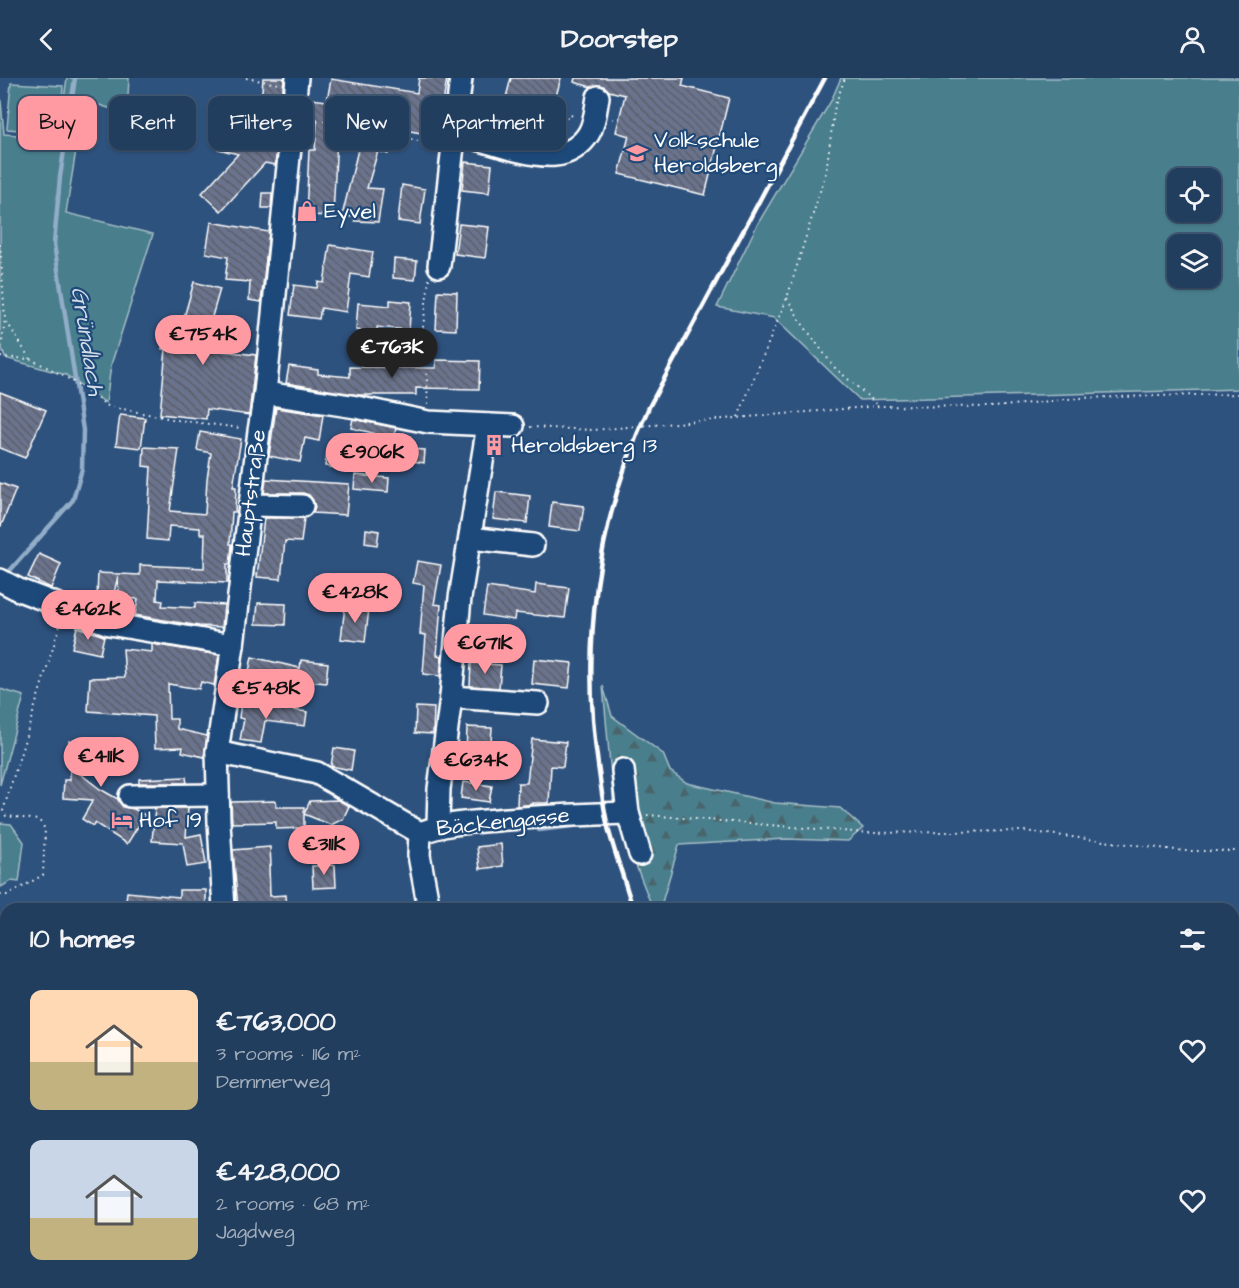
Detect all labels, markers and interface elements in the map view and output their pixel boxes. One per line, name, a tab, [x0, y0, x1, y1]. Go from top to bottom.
text: Doorstep	[561, 20, 678, 58]
icon: back	[30, 23, 63, 56]
icon: person	[1176, 23, 1209, 56]
chip: Buy	[18, 96, 97, 150]
chip: Rent	[109, 96, 196, 150]
chip: Filters	[208, 96, 313, 150]
chip: New	[325, 96, 409, 150]
chip: Apartment	[421, 96, 566, 150]
place label: Volkschule Heroldsberg	[654, 125, 777, 182]
school or university icon: Volkschule Heroldsberg	[625, 141, 649, 165]
map controls	[1167, 168, 1221, 288]
button: locate	[1167, 168, 1221, 222]
place label: Eyvel	[324, 196, 376, 228]
shop icon: Eyvel	[295, 199, 319, 223]
button: layers	[1167, 234, 1221, 288]
water label: Gründlach	[62, 284, 113, 399]
pin: €754K	[161, 315, 245, 366]
text: €754K	[169, 320, 237, 348]
pin: €763K	[350, 328, 434, 379]
text: €763K	[360, 333, 424, 361]
street label: Hauptstraße	[228, 428, 274, 558]
place label: Heroldsberg 13	[511, 430, 657, 462]
pin: €906K	[330, 433, 414, 484]
building icon: Heroldsberg 13	[482, 433, 506, 457]
text: €906K	[340, 438, 404, 466]
pin: €428K	[313, 573, 397, 624]
text: €428K	[322, 578, 388, 606]
pin: €462K	[46, 590, 130, 641]
text: €462K	[55, 595, 121, 623]
pin: €671K	[443, 624, 527, 675]
text: €671K	[457, 629, 513, 657]
pin: €548K	[224, 669, 308, 720]
text: €548K	[232, 674, 300, 702]
pin: €411K	[59, 737, 143, 788]
pin: €634K	[434, 741, 518, 792]
text: €411K	[78, 742, 124, 770]
text: €634K	[444, 746, 508, 774]
street label: Bäckengasse	[435, 800, 571, 845]
place label: Hof 19	[139, 805, 202, 836]
hotel icon: Hof 19	[110, 808, 134, 832]
pin: €311K	[282, 825, 366, 876]
text: €311K	[302, 830, 346, 858]
text: 10 homes	[30, 921, 135, 957]
icon: filters	[1176, 923, 1209, 956]
text: €763,000	[216, 1004, 336, 1040]
icon: home	[78, 1014, 150, 1086]
icon: heart	[1176, 1034, 1209, 1067]
text: 3 rooms · 116 m²	[216, 1040, 361, 1068]
text: Demmerweg	[216, 1068, 330, 1096]
text: €428,000	[216, 1154, 340, 1190]
icon: home	[78, 1164, 150, 1236]
icon: heart	[1176, 1184, 1209, 1217]
text: 2 rooms · 68 m²	[216, 1190, 370, 1218]
text: Jagdweg	[216, 1218, 295, 1246]

